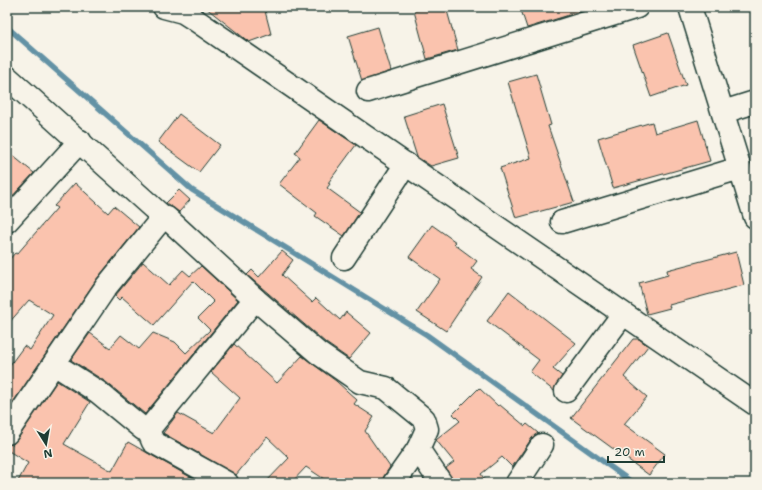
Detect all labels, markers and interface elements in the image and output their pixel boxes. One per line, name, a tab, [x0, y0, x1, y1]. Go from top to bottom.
north arrow	[26, 424, 66, 464]
scale bar	[608, 438, 664, 464]
text: 20 m	[614, 444, 645, 460]
text: N	[42, 445, 54, 462]

